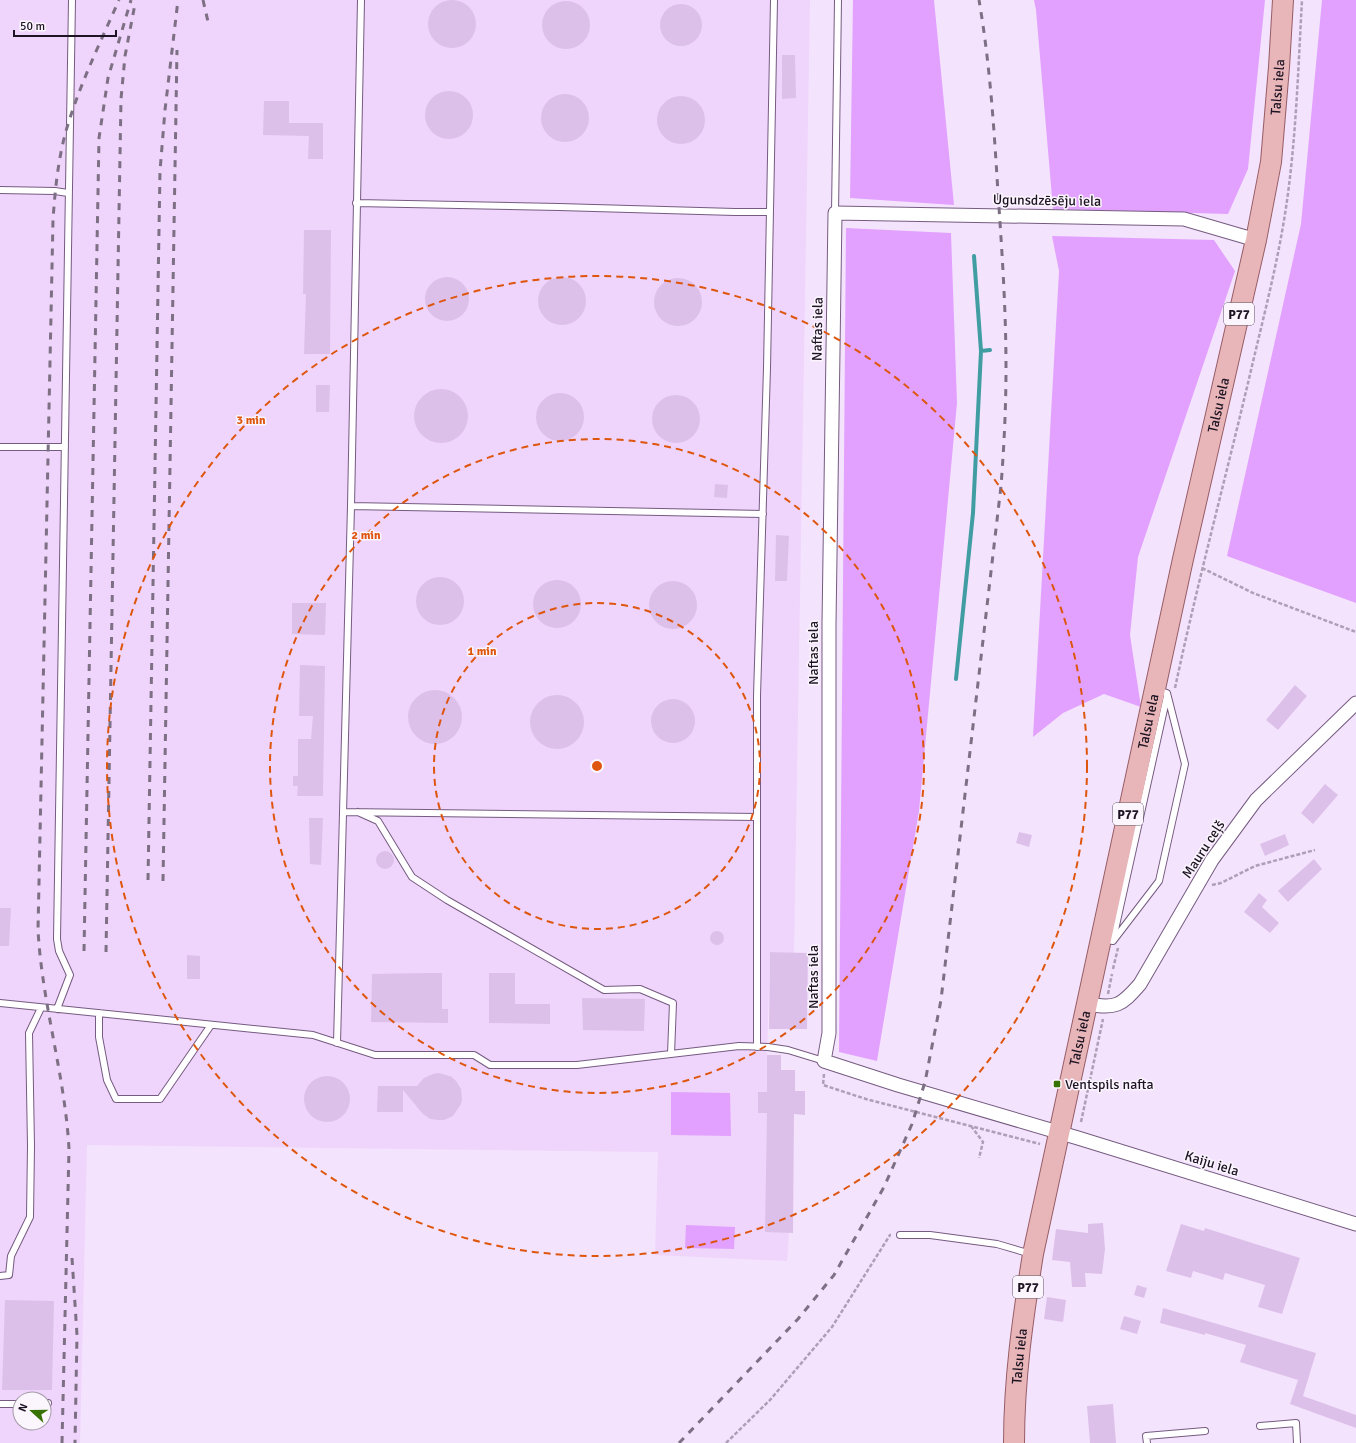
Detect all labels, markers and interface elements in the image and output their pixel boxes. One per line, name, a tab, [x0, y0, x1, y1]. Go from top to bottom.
scale bar	[14, 12, 116, 38]
text: 50 m	[20, 19, 45, 34]
street label: Talsu iela	[1267, 59, 1288, 116]
street label: Ugunsdzēsēju iela	[993, 191, 1101, 210]
street label: Naftas iela	[808, 297, 827, 361]
road number: P77	[1224, 303, 1254, 325]
street label: Talsu iela	[1204, 376, 1233, 434]
text: 3 min	[237, 413, 266, 428]
text: 2 min	[352, 528, 381, 543]
street label: Naftas iela	[805, 621, 822, 685]
text: 1 min	[468, 644, 497, 659]
street label: Talsu iela	[1134, 692, 1163, 751]
centre of rings	[590, 759, 604, 773]
road number: P77	[1113, 803, 1143, 825]
street label: Mauru ceļš	[1178, 817, 1228, 881]
street label: Naftas iela	[805, 945, 822, 1009]
street label: Talsu iela	[1066, 1009, 1094, 1067]
place label: Ventspils nafta	[1065, 1076, 1154, 1093]
marker: Ventspils nafta	[1052, 1079, 1062, 1089]
street label: Kaiju iela	[1183, 1147, 1241, 1180]
road number: P77	[1013, 1276, 1043, 1298]
street label: Talsu iela	[1008, 1327, 1031, 1385]
north arrow	[12, 1391, 52, 1431]
text: N	[16, 1402, 31, 1413]

